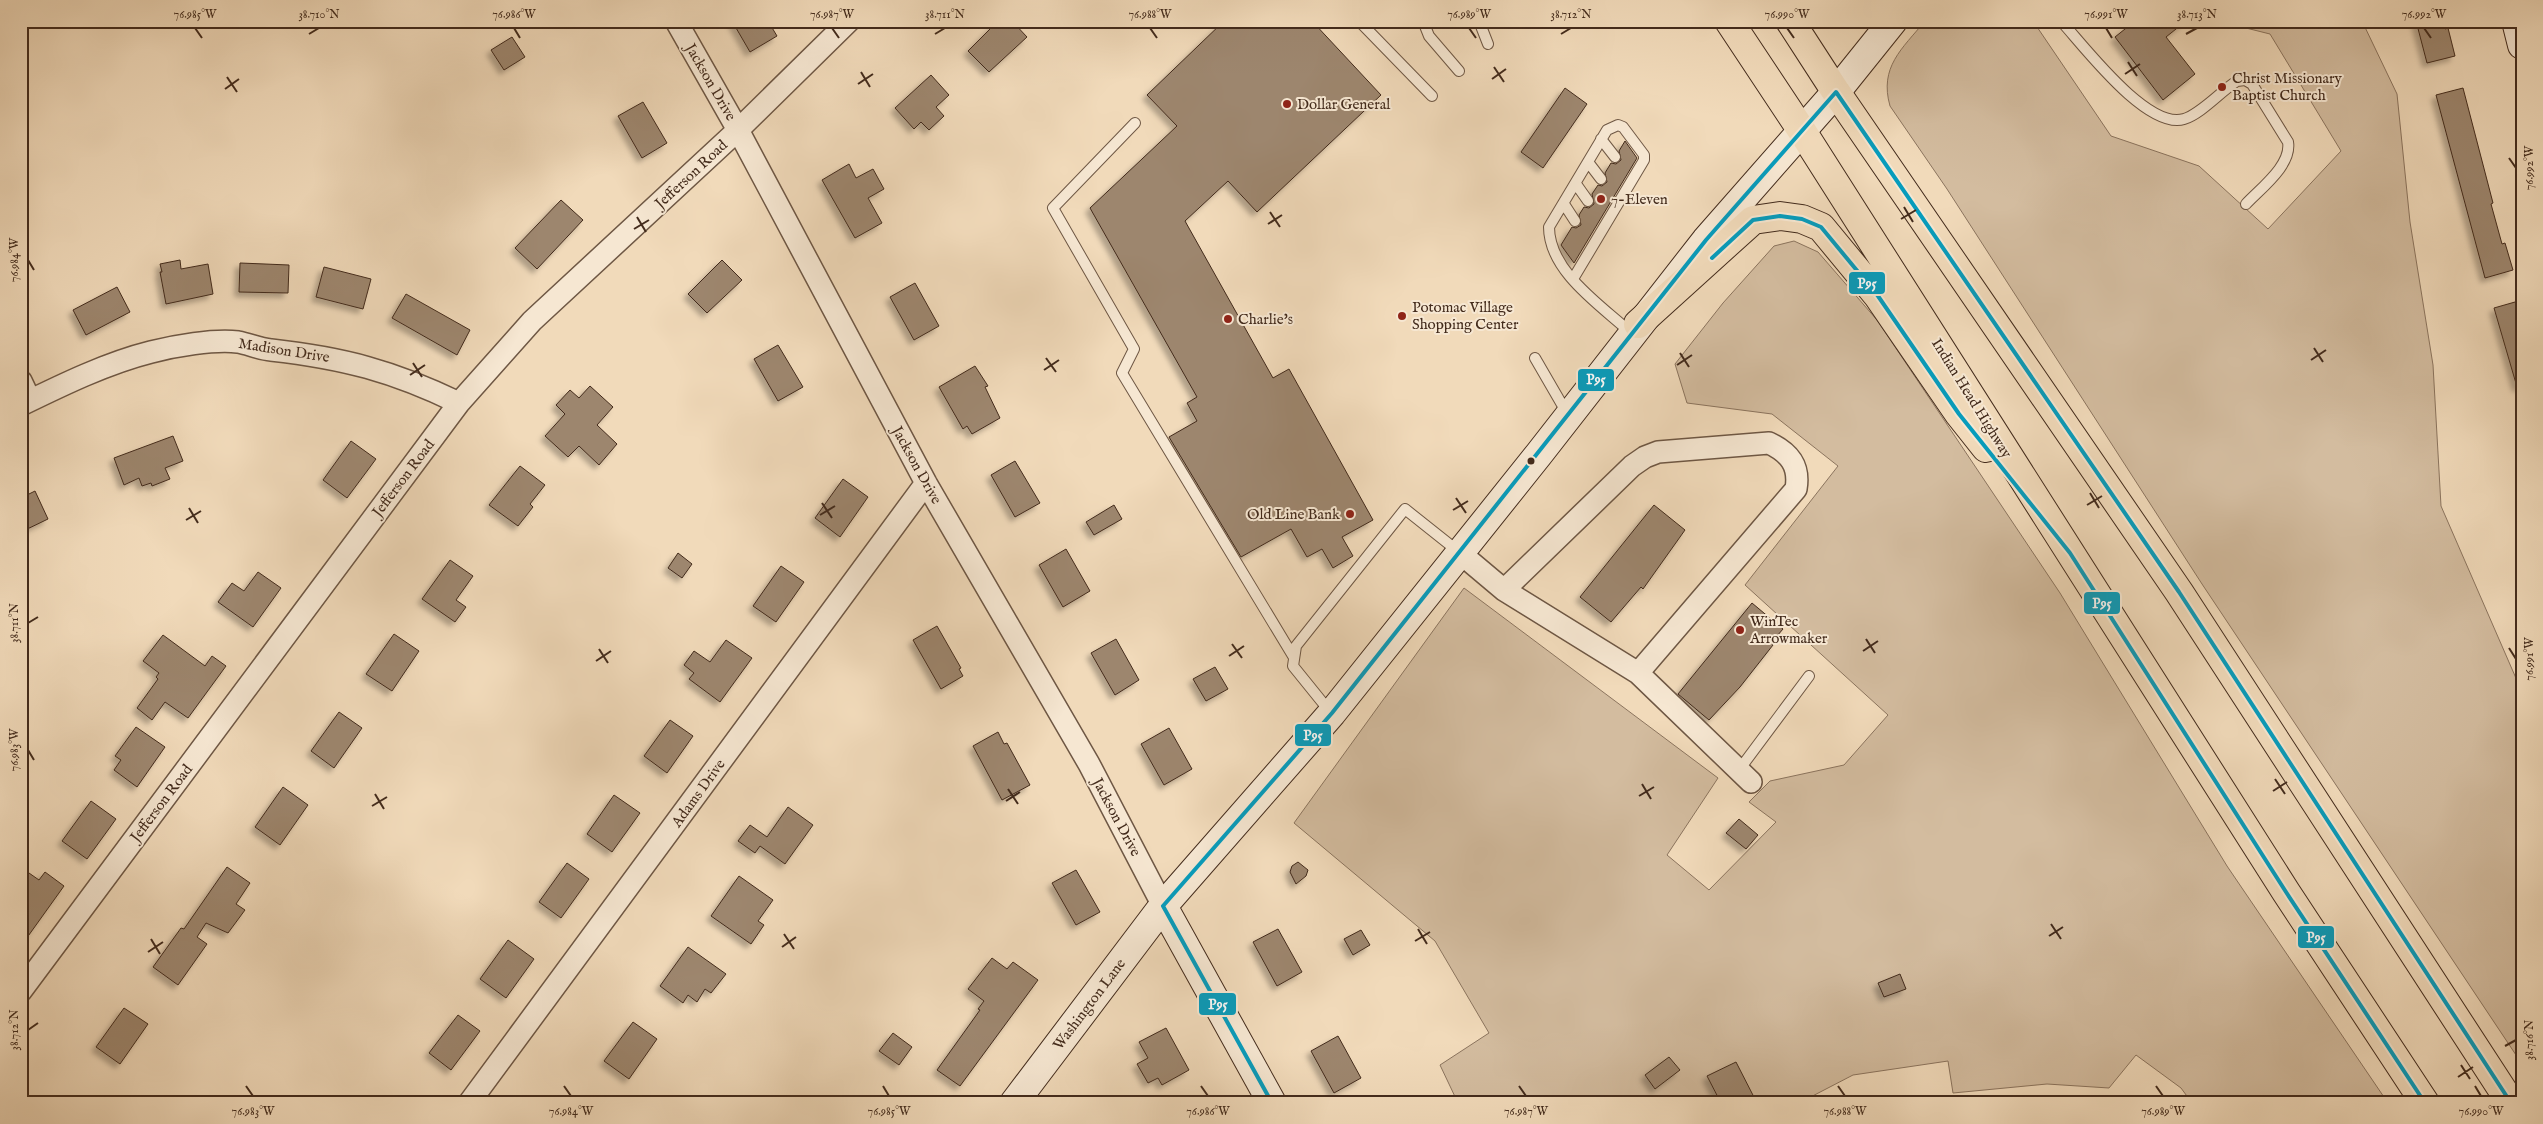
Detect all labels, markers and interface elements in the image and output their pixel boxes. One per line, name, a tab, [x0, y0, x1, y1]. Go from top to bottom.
text: 76.985°W	[174, 7, 217, 22]
text: 38.710°N	[298, 7, 340, 22]
text: 76.986°W	[492, 7, 536, 22]
text: 76.987°W	[810, 7, 855, 22]
text: 38.711°N	[925, 7, 966, 22]
text: 76.988°W	[1128, 7, 1172, 22]
text: 76.989°W	[1447, 7, 1491, 22]
text: 38.712°N	[1550, 7, 1592, 22]
text: 76.990°W	[1765, 7, 1810, 22]
text: 76.991°W	[2084, 7, 2128, 22]
text: 38.713°N	[2177, 7, 2218, 22]
text: 76.992°W	[2402, 7, 2447, 22]
street label: Jackson Drive	[680, 38, 740, 124]
place label: Christ Missionary Baptist Church	[2232, 69, 2343, 105]
marker: Christ Missionary Baptist Church	[2216, 81, 2228, 93]
place label: Dollar General	[1297, 95, 1391, 114]
marker: Dollar General	[1281, 98, 1293, 110]
street label: Jefferson Road	[650, 135, 732, 214]
text: 76.992°W	[2522, 145, 2537, 190]
place label: 7-Eleven	[1611, 190, 1668, 209]
marker: 7-Eleven	[1595, 193, 1607, 205]
text: 76.984°W	[7, 237, 22, 282]
line badge: P95	[1848, 271, 1886, 295]
text: P95	[1857, 275, 1877, 293]
place label: Potomac Village Shopping Center	[1412, 298, 1519, 334]
place label: Charlie's	[1238, 310, 1293, 329]
marker: Potomac Village Shopping Center	[1396, 310, 1408, 322]
marker: Charlie's	[1222, 313, 1234, 325]
street label: Madison Drive	[237, 334, 331, 367]
street label: Indian Head Highway	[1927, 335, 2016, 462]
line badge: P95	[1577, 368, 1615, 392]
text: P95	[1586, 371, 1606, 389]
street label: Jackson Drive	[886, 421, 946, 508]
street label: Jefferson Road	[367, 435, 439, 523]
unlabelled marker	[1526, 456, 1536, 466]
place label: Old Line Bank	[1247, 505, 1341, 524]
marker: Old Line Bank	[1344, 508, 1356, 520]
line badge: P95	[2083, 591, 2121, 615]
text: P95	[2092, 595, 2112, 613]
text: 38.711°N	[7, 602, 22, 643]
place label: WinTec Arrowmaker	[1749, 612, 1828, 648]
marker: WinTec Arrowmaker	[1734, 624, 1746, 636]
text: 76.991°W	[2522, 637, 2537, 681]
line badge: P95	[1294, 723, 1332, 747]
text: P95	[1303, 727, 1323, 745]
text: 76.983°W	[7, 728, 22, 771]
street label: Adams Drive	[667, 755, 730, 832]
street label: Jefferson Road	[125, 760, 197, 848]
street label: Jackson Drive	[1087, 773, 1145, 860]
line badge: P95	[2297, 925, 2335, 949]
text: P95	[2306, 929, 2326, 947]
street label: Washington Lane	[1049, 955, 1130, 1054]
line badge: P95	[1198, 992, 1237, 1016]
text: P95	[1208, 996, 1228, 1014]
text: 38.712°N	[7, 1009, 22, 1051]
text: 38.716°N	[2522, 1019, 2537, 1060]
text: 76.983°W	[232, 1104, 275, 1119]
text: 76.984°W	[549, 1104, 594, 1119]
text: 76.985°W	[868, 1104, 911, 1119]
text: 76.986°W	[1186, 1104, 1230, 1119]
text: 76.987°W	[1504, 1104, 1549, 1119]
text: 76.988°W	[1823, 1104, 1867, 1119]
text: 76.989°W	[2141, 1104, 2185, 1119]
text: 76.990°W	[2459, 1104, 2504, 1119]

